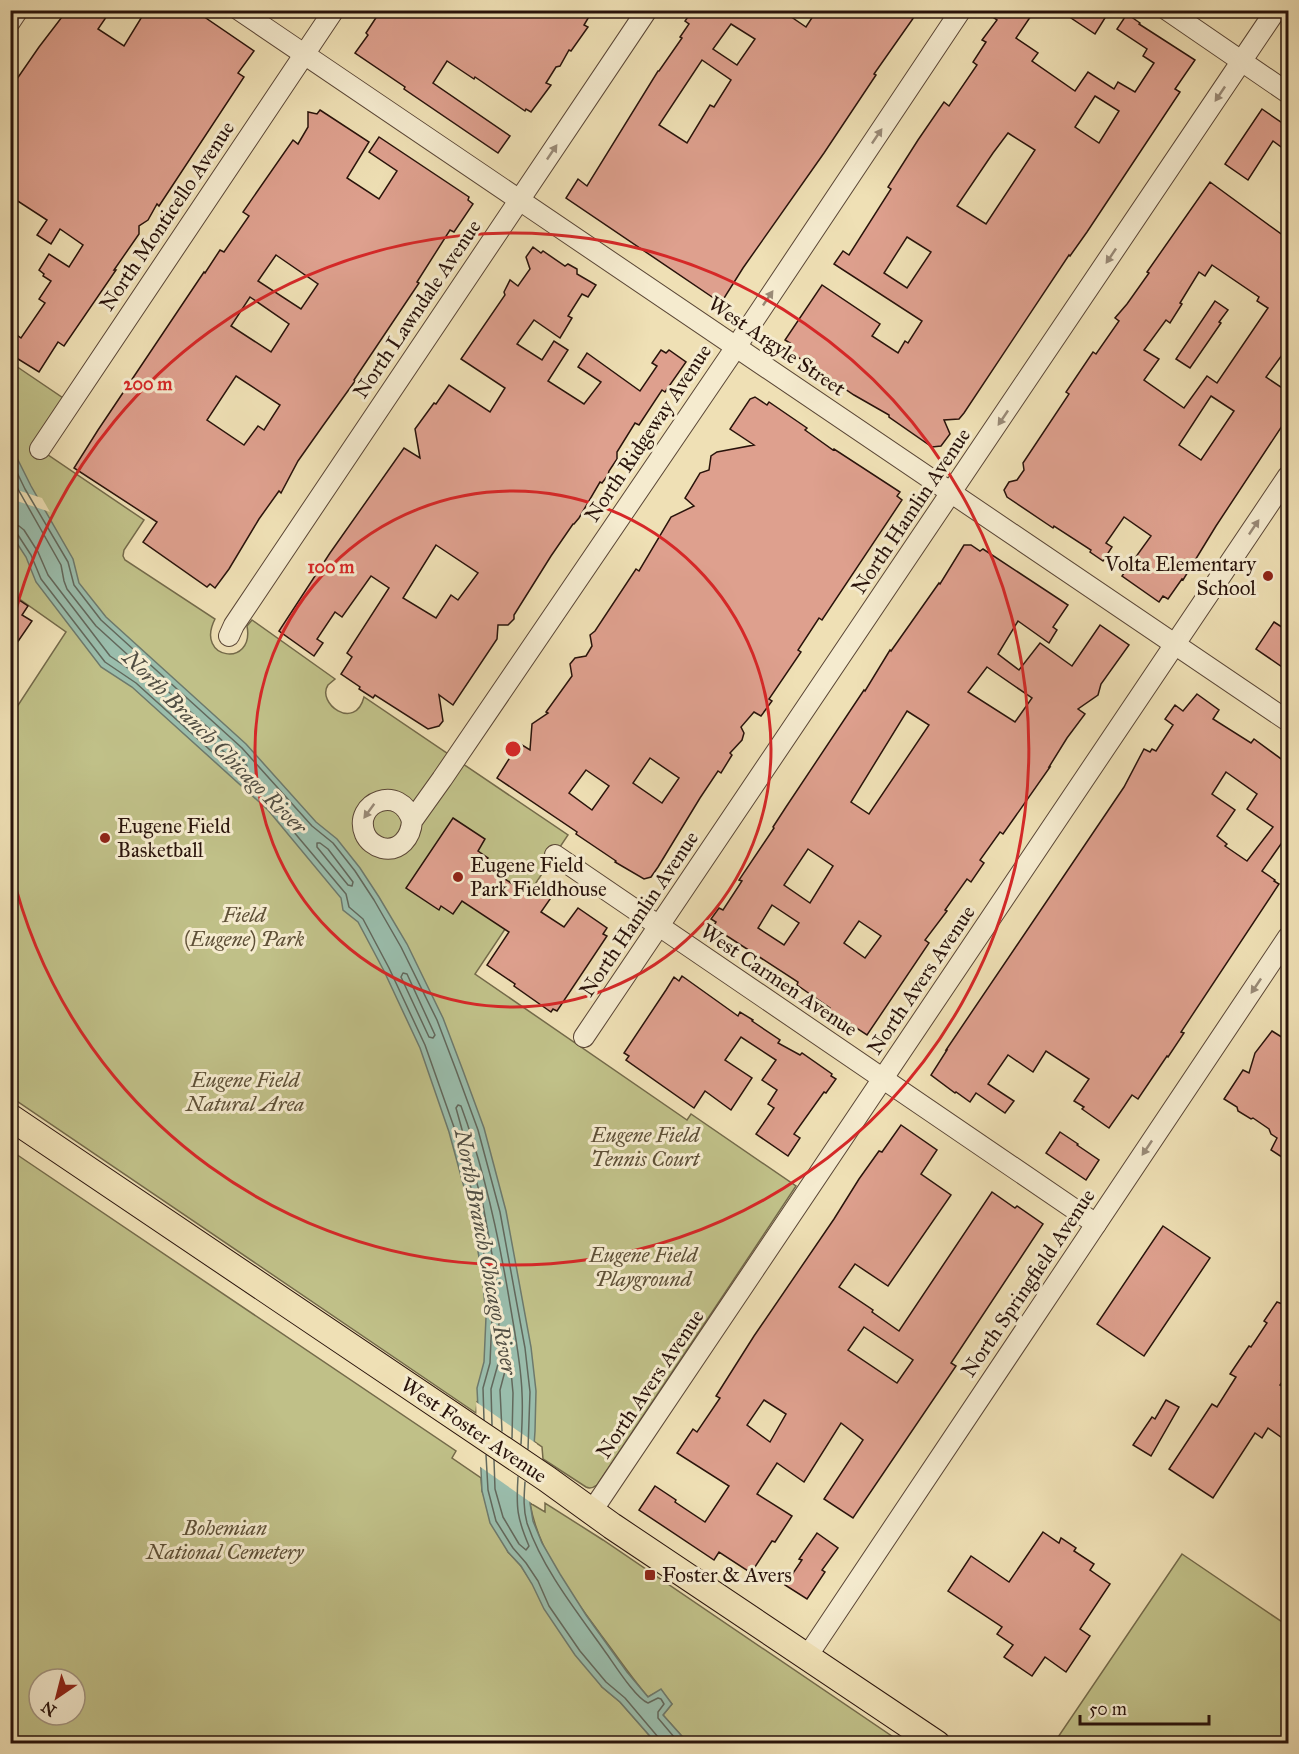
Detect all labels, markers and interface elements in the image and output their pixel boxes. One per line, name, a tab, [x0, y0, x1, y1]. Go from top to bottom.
one-way arrow	[1215, 86, 1226, 102]
street label: North Monticello Avenue	[94, 116, 240, 316]
one-way arrow	[871, 128, 882, 144]
one-way arrow	[546, 144, 558, 160]
street label: North Lawndale Avenue	[347, 214, 487, 403]
one-way arrow	[1106, 247, 1117, 264]
street label: West Argyle Street	[703, 290, 851, 402]
one-way arrow	[762, 291, 774, 307]
street label: North Ridgeway Avenue	[579, 339, 717, 527]
text: 200 m	[124, 373, 173, 395]
one-way arrow	[997, 409, 1009, 425]
street label: North Hamlin Avenue	[846, 423, 976, 599]
one-way arrow	[1248, 519, 1260, 535]
place label: Volta Elementary School	[1104, 551, 1257, 601]
text: 100 m	[308, 556, 355, 578]
marker: Volta Elementary School	[1261, 569, 1275, 583]
water label: North Branch Chicago River	[116, 643, 314, 841]
centre of rings	[503, 739, 523, 759]
one-way arrow	[363, 803, 375, 819]
place label: Eugene Field Basketball	[117, 813, 231, 863]
street label: North Hamlin Avenue	[574, 826, 704, 1002]
marker: Eugene Field Basketball	[98, 831, 112, 845]
place label: Eugene Field Park Fieldhouse	[470, 852, 607, 902]
marker: Eugene Field Park Fieldhouse	[451, 870, 465, 884]
street label: North Avers Avenue	[861, 900, 981, 1060]
park label: Field (Eugene) Park	[184, 902, 305, 952]
street label: West Carmen Avenue	[696, 918, 863, 1042]
one-way arrow	[1251, 978, 1262, 994]
park label: Eugene Field Natural Area	[185, 1067, 304, 1117]
park label: Eugene Field Tennis Court	[590, 1122, 701, 1172]
water label: North Branch Chicago River	[449, 1125, 523, 1379]
one-way arrow	[1142, 1140, 1153, 1156]
street label: North Springfield Avenue	[955, 1184, 1101, 1382]
park label: Eugene Field Playground	[588, 1242, 699, 1292]
street label: North Avers Avenue	[590, 1304, 710, 1464]
street label: West Foster Avenue	[396, 1371, 552, 1489]
park label: Bohemian National Cemetery	[145, 1515, 305, 1565]
place label: Foster & Avers	[662, 1562, 792, 1588]
marker: Foster & Avers	[643, 1568, 657, 1582]
north arrow	[27, 1667, 87, 1727]
scale bar	[1080, 1688, 1209, 1726]
text: N	[37, 1697, 60, 1721]
text: 50 m	[1089, 1698, 1127, 1720]

